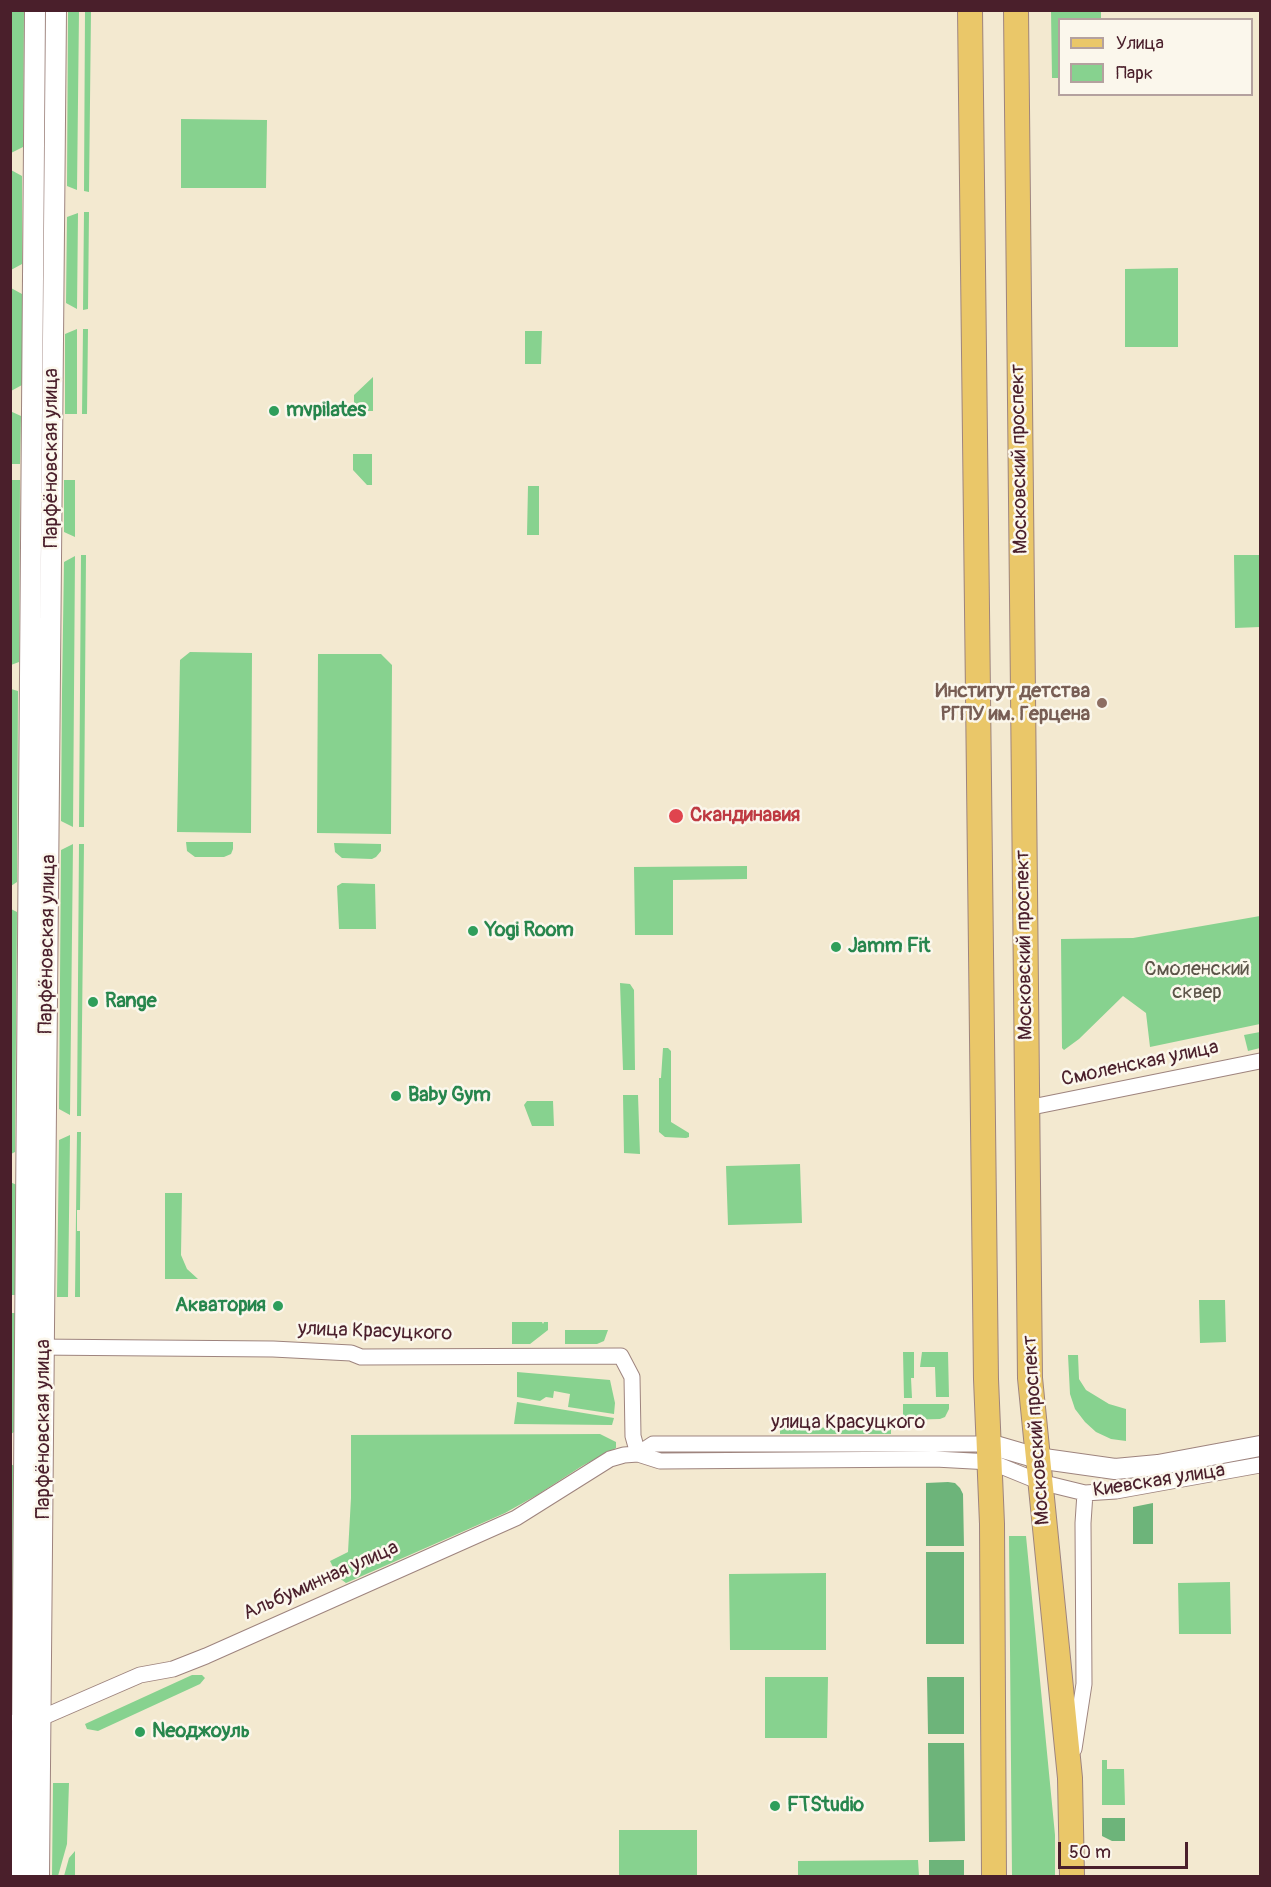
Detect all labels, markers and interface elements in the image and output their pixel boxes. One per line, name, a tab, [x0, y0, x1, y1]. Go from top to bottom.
legend	[1058, 18, 1253, 96]
text: Улица	[1116, 32, 1164, 55]
text: Парк	[1116, 62, 1153, 85]
street label: Московский проспект	[1006, 364, 1034, 554]
street label: Парфёновская улица	[40, 368, 64, 548]
place label: mvpilates	[286, 399, 366, 423]
marker: mvpilates	[267, 404, 281, 418]
place label: Институт детства РГПУ им. Герцена	[936, 680, 1090, 727]
marker: Институт детства РГПУ им. Герцена	[1095, 696, 1109, 710]
place label: Скандинавия	[690, 804, 800, 828]
marker: Скандинавия	[667, 807, 685, 825]
street label: Московский проспект	[1011, 850, 1039, 1040]
street label: Парфёновская улица	[34, 854, 62, 1034]
place label: Yogi Room	[485, 919, 574, 943]
marker: Yogi Room	[466, 924, 480, 938]
place label: Jamm Fit	[848, 935, 930, 959]
marker: Jamm Fit	[829, 940, 843, 954]
park label: Смоленский сквер	[1144, 958, 1250, 1005]
place label: Range	[105, 990, 157, 1014]
marker: Range	[86, 995, 100, 1009]
street label: Смоленская улица	[1059, 1036, 1221, 1092]
place label: Baby Gym	[408, 1084, 491, 1108]
marker: Baby Gym	[389, 1089, 403, 1103]
place label: Акватория	[175, 1294, 266, 1318]
marker: Акватория	[271, 1299, 285, 1313]
street label: улица Красуцкого	[298, 1317, 452, 1347]
street label: Московский проспект	[1018, 1334, 1056, 1526]
street label: Парфёновская улица	[32, 1339, 56, 1519]
street label: улица Красуцкого	[771, 1411, 925, 1435]
street label: Киевская улица	[1091, 1459, 1227, 1503]
street label: Альбуминная улица	[240, 1536, 402, 1626]
place label: Neoджоуль	[152, 1720, 250, 1744]
marker: Neoджоуль	[133, 1725, 147, 1739]
place label: FTStudio	[787, 1794, 864, 1818]
marker: FTStudio	[768, 1799, 782, 1813]
scale bar	[1061, 1830, 1192, 1868]
text: 50 m	[1069, 1841, 1111, 1864]

